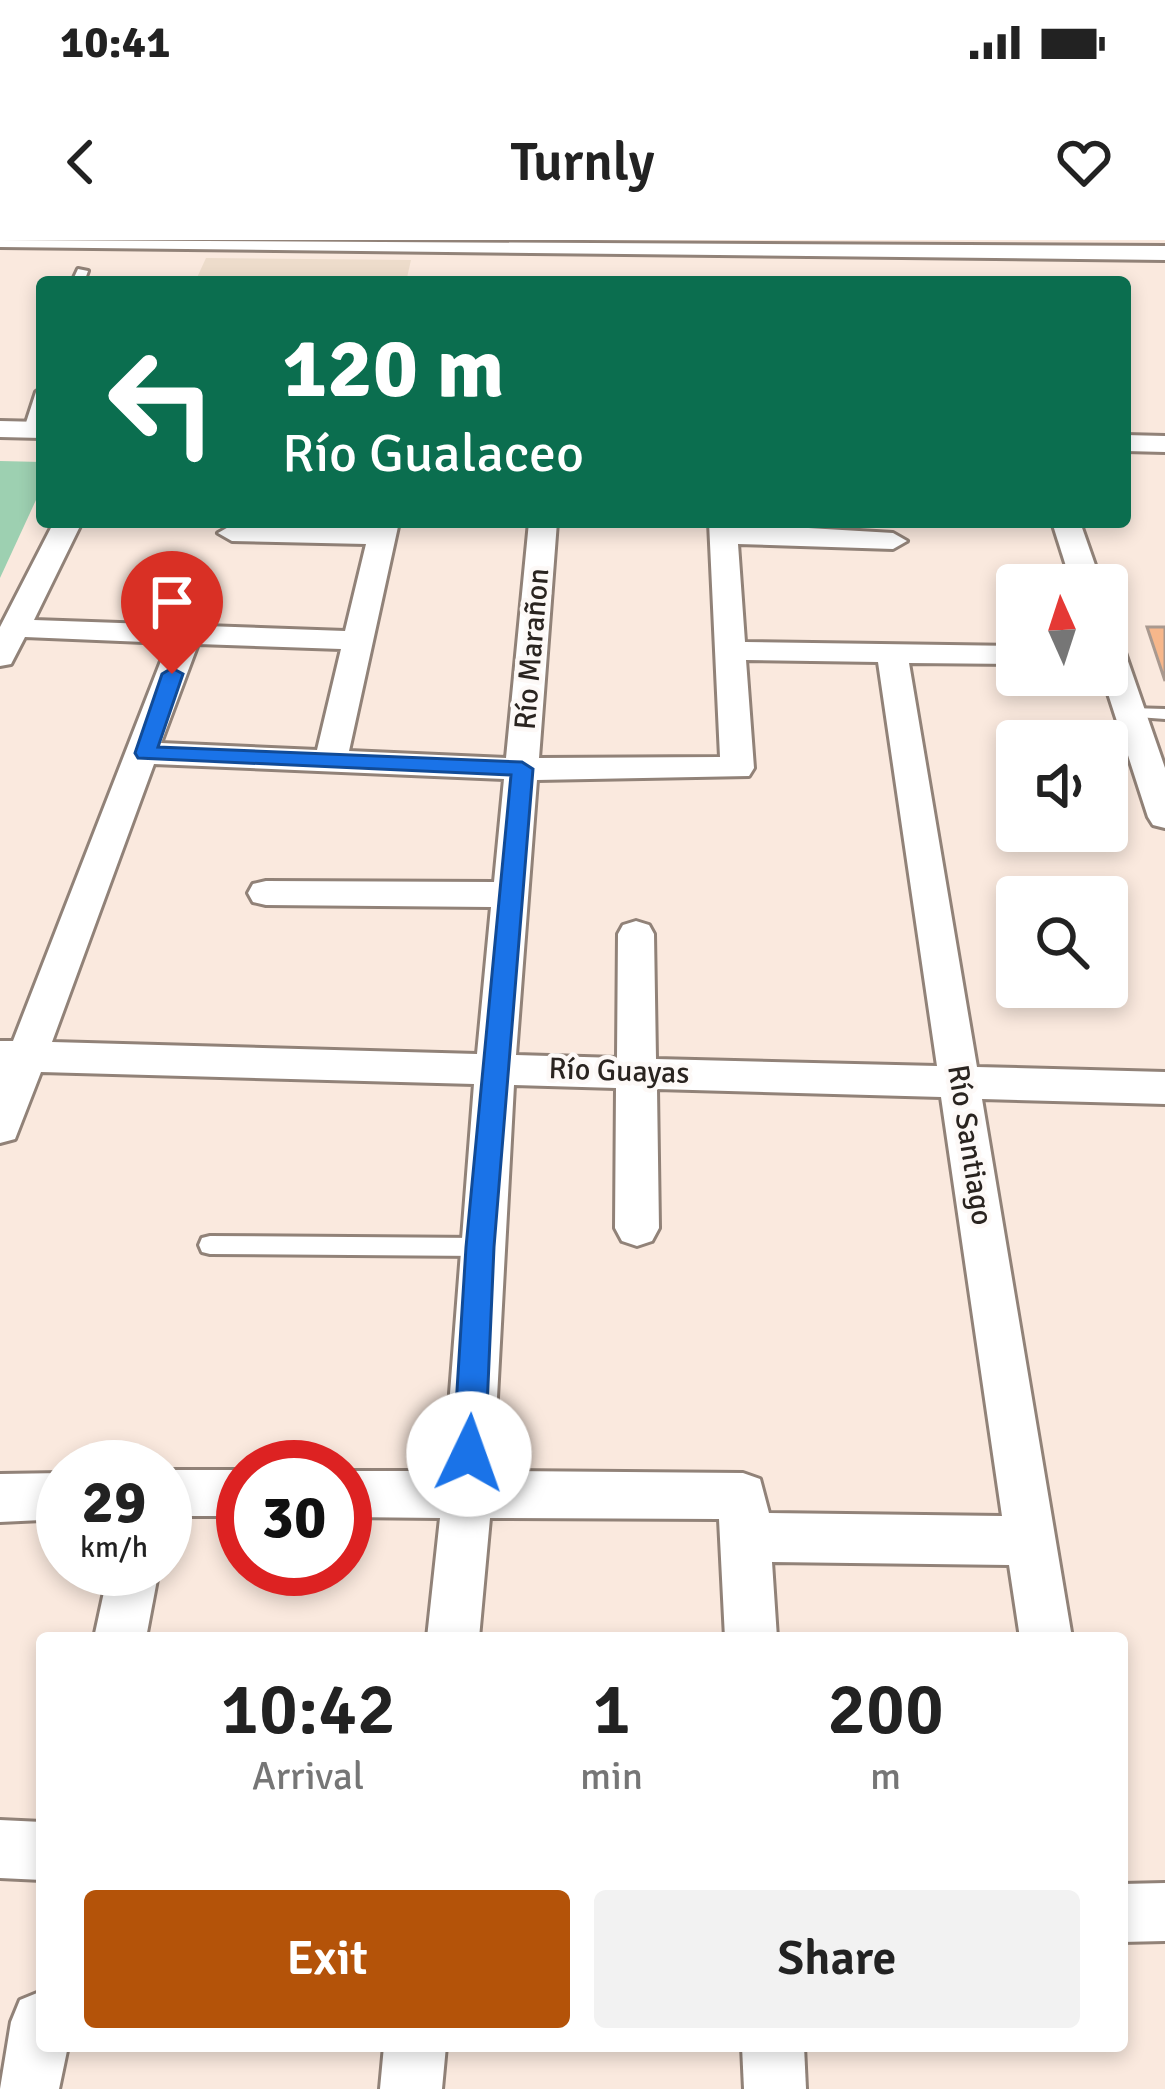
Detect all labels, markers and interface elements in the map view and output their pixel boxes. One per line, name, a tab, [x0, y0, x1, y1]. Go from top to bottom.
text: 10:41	[60, 15, 170, 70]
icon: back	[48, 129, 114, 195]
text: Turnly	[510, 129, 655, 196]
icon: heart	[1051, 129, 1117, 195]
text: 120 m	[282, 317, 504, 421]
icon: left	[84, 324, 240, 480]
text: Río Gualaceo	[282, 420, 584, 487]
pin	[121, 551, 223, 674]
north arrow	[996, 564, 1128, 696]
map controls	[996, 564, 1128, 1008]
street label: Río Marañon	[507, 567, 557, 731]
icon: arrive	[139, 569, 205, 635]
button: sound	[996, 720, 1128, 852]
button: search	[996, 876, 1128, 1008]
street label: Río Guayas	[548, 1050, 690, 1092]
street label: Río Santiago	[939, 1062, 1001, 1228]
position arrow	[406, 1391, 532, 1517]
speed limit sign: 30	[216, 1440, 372, 1596]
text: 29	[82, 1466, 146, 1540]
text: km/h	[80, 1529, 148, 1566]
text: 10:42	[220, 1665, 396, 1754]
text: 1	[592, 1665, 631, 1754]
text: 200	[827, 1665, 944, 1754]
text: Arrival	[252, 1752, 364, 1800]
text: min	[580, 1752, 643, 1800]
text: m	[870, 1752, 901, 1800]
button: Exit	[84, 1890, 570, 2028]
button: Share	[594, 1890, 1080, 2028]

